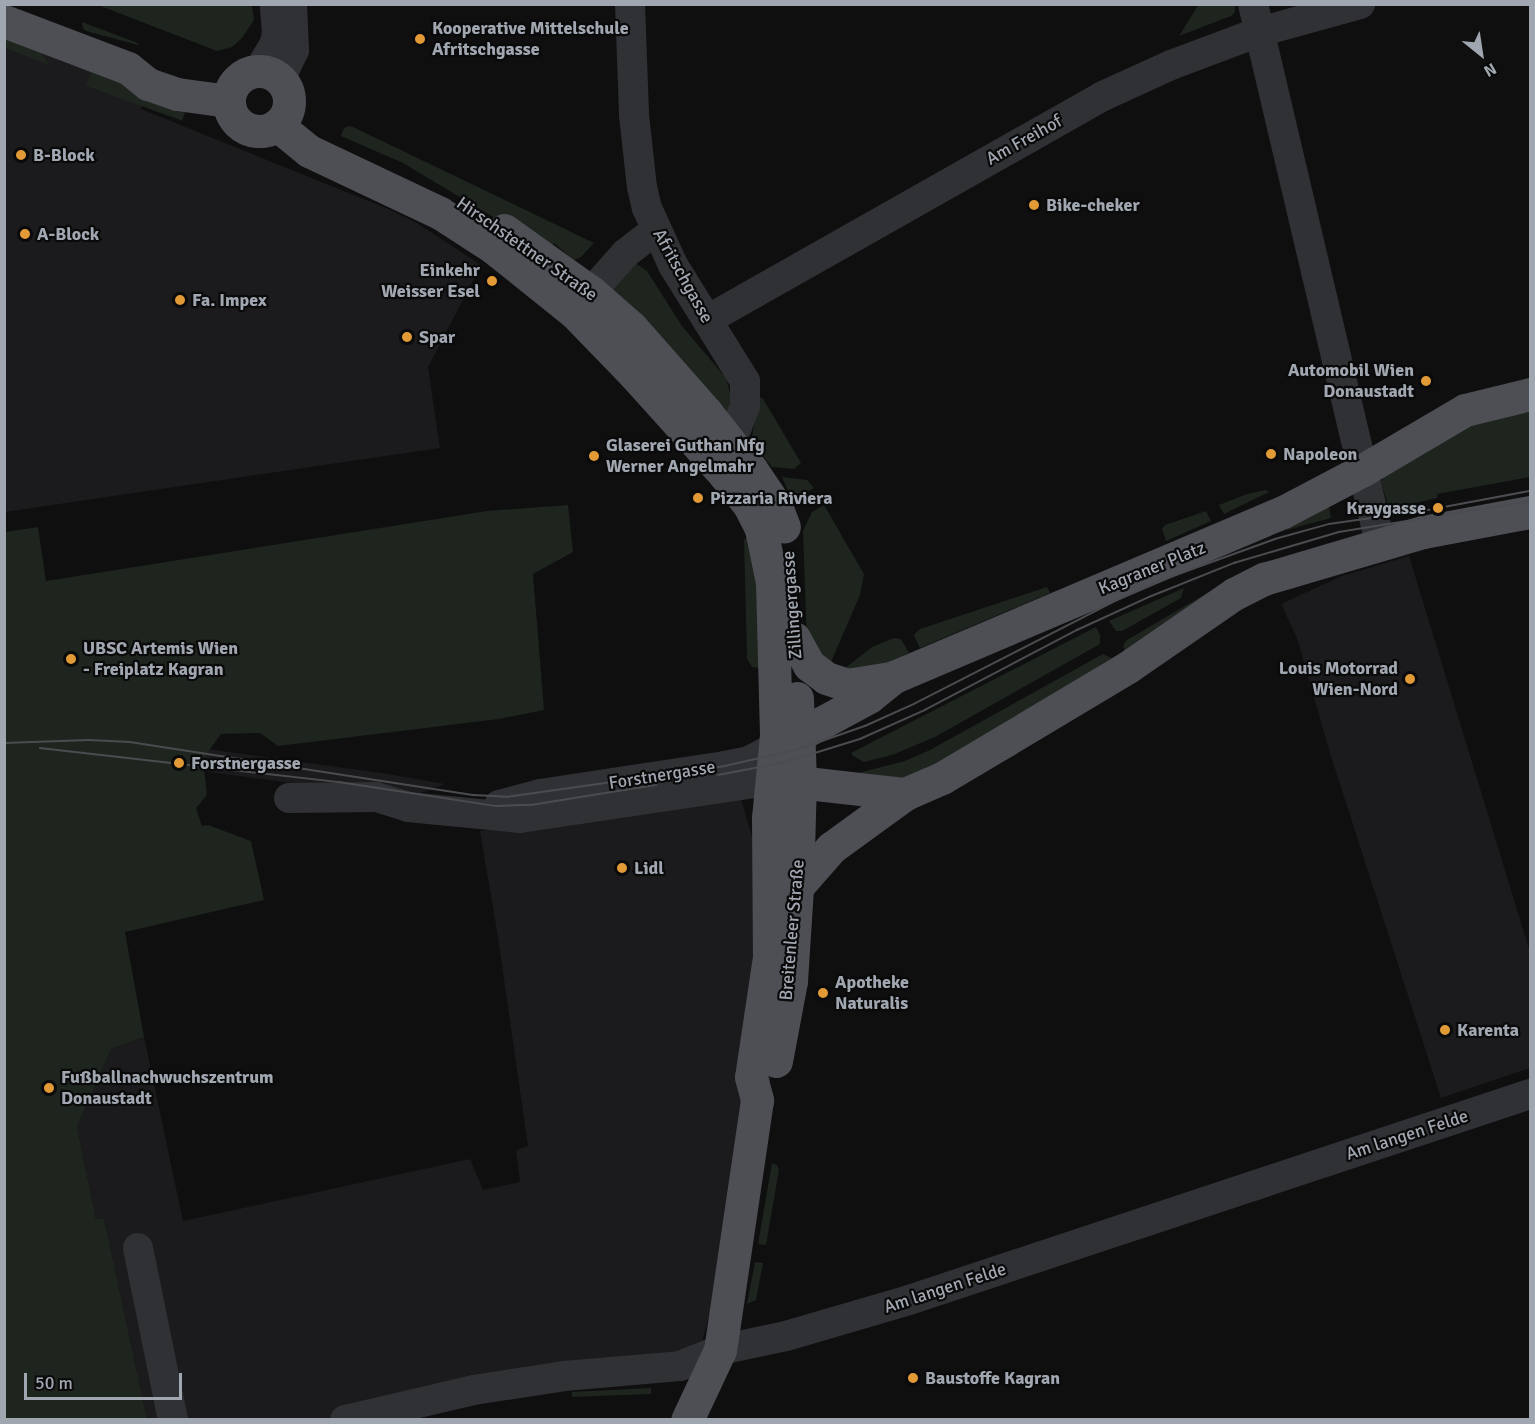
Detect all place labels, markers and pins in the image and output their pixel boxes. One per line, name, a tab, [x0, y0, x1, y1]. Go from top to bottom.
place label: Kooperative Mittelschule Afritschgasse	[432, 18, 629, 60]
marker: Kooperative Mittelschule Afritschgasse	[413, 32, 427, 46]
place label: B-Block	[33, 144, 95, 166]
marker: B-Block	[14, 148, 28, 162]
place label: Bike-cheker	[1046, 194, 1140, 216]
marker: Bike-cheker	[1027, 198, 1041, 212]
place label: A-Block	[37, 223, 99, 245]
marker: A-Block	[18, 227, 32, 241]
place label: Einkehr Weisser Esel	[381, 260, 480, 302]
marker: Einkehr Weisser Esel	[485, 274, 499, 288]
place label: Fa. Impex	[192, 289, 267, 311]
marker: Fa. Impex	[173, 293, 187, 307]
place label: Spar	[419, 326, 455, 348]
marker: Spar	[400, 330, 414, 344]
place label: Automobil Wien Donaustadt	[1288, 360, 1414, 403]
marker: Automobil Wien Donaustadt	[1419, 374, 1433, 388]
place label: Glaserei Guthan Nfg Werner Angelmahr	[606, 435, 765, 478]
place label: Napoleon	[1283, 443, 1357, 465]
marker: Napoleon	[1264, 447, 1278, 461]
marker: Glaserei Guthan Nfg Werner Angelmahr	[587, 449, 601, 463]
place label: Pizzaria Riviera	[710, 487, 833, 509]
marker: Pizzaria Riviera	[691, 491, 705, 505]
place label: Kraygasse	[1346, 497, 1426, 519]
marker: Kraygasse	[1431, 501, 1445, 515]
place label: UBSC Artemis Wien - Freiplatz Kagran	[83, 638, 238, 680]
marker: UBSC Artemis Wien - Freiplatz Kagran	[64, 652, 78, 666]
place label: Louis Motorrad Wien-Nord	[1279, 658, 1398, 700]
marker: Louis Motorrad Wien-Nord	[1403, 672, 1417, 686]
place label: Forstnergasse	[191, 752, 301, 774]
marker: Forstnergasse	[172, 756, 186, 770]
place label: Lidl	[634, 857, 664, 879]
marker: Lidl	[615, 861, 629, 875]
place label: Apotheke Naturalis	[835, 972, 909, 1014]
marker: Apotheke Naturalis	[816, 986, 830, 1000]
place label: Karenta	[1457, 1019, 1519, 1041]
marker: Karenta	[1438, 1023, 1452, 1037]
place label: Fußballnachwuchszentrum Donaustadt	[61, 1067, 274, 1110]
marker: Fußballnachwuchszentrum Donaustadt	[42, 1081, 56, 1095]
place label: Baustoffe Kagran	[925, 1367, 1060, 1389]
marker: Baustoffe Kagran	[906, 1371, 920, 1385]

